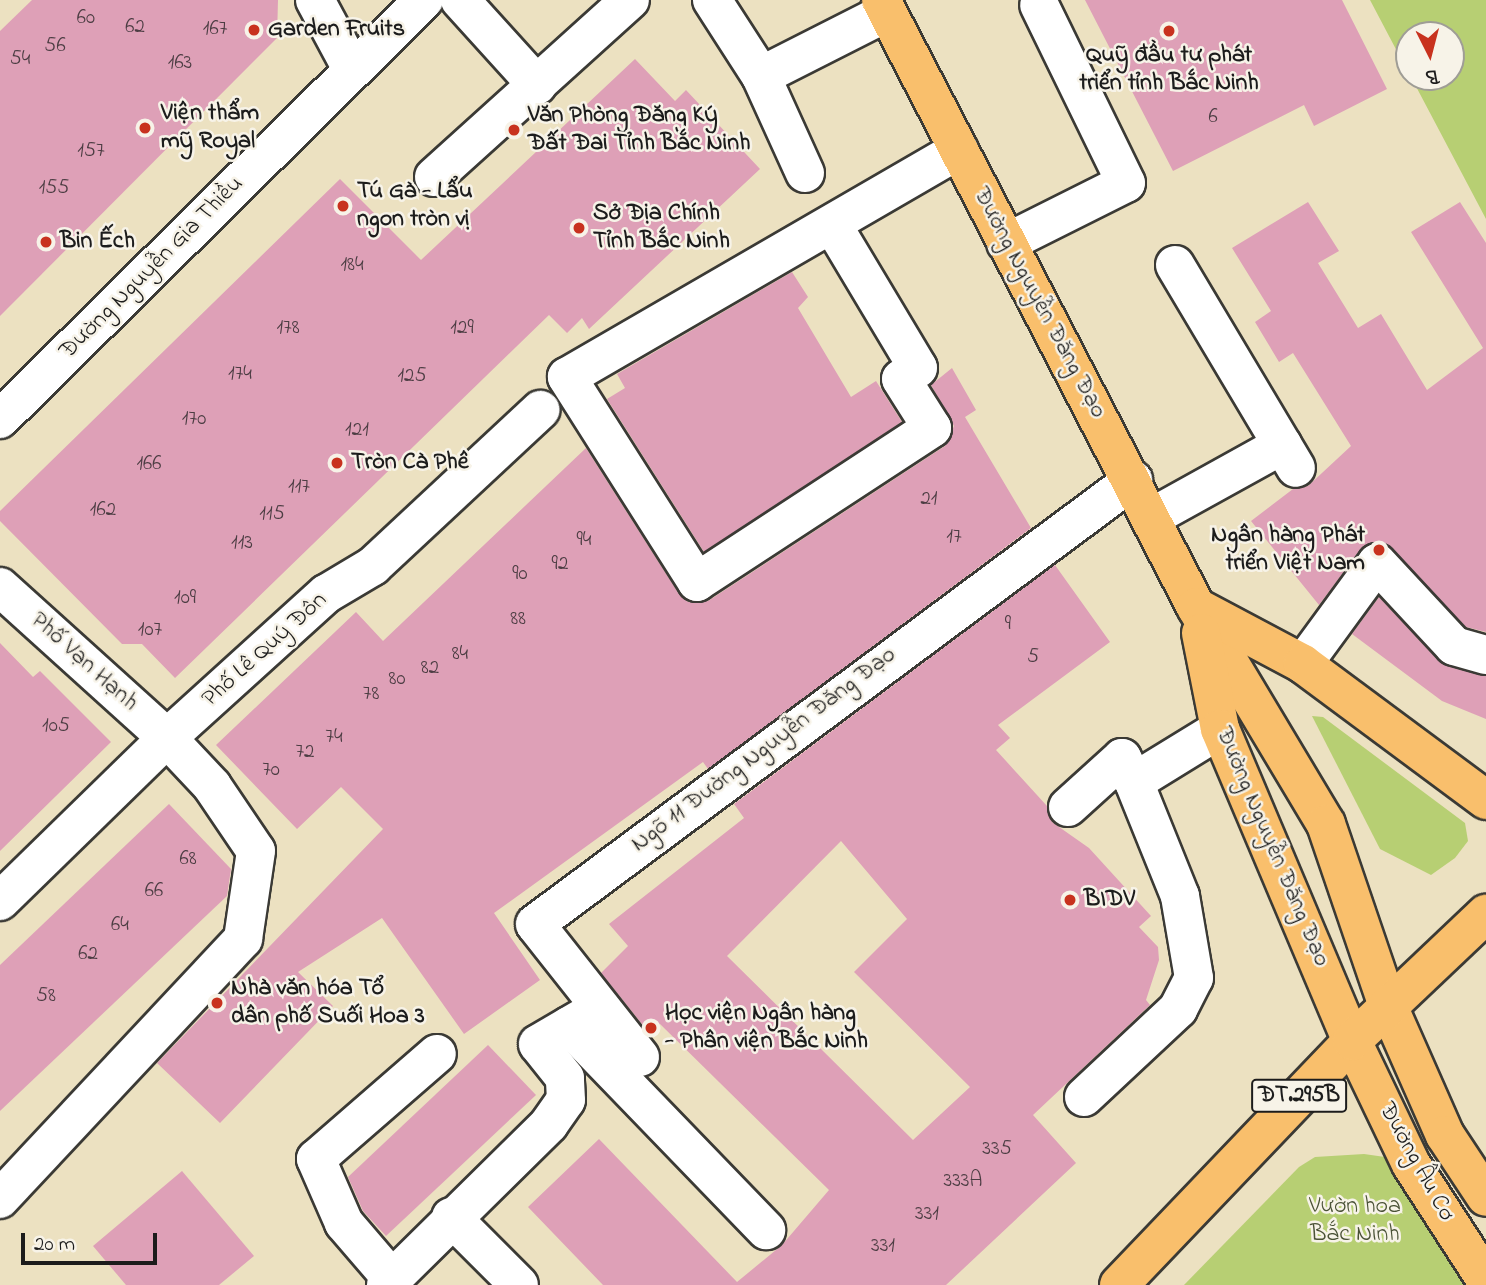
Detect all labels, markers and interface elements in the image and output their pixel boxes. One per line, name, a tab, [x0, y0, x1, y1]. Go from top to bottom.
house number: 60	[77, 5, 95, 31]
house number: 62	[125, 14, 145, 40]
house number: 167	[203, 16, 227, 42]
place label: Garden Fruits	[268, 16, 405, 44]
north arrow	[1395, 21, 1465, 91]
marker: Garden Fruits	[246, 22, 262, 38]
marker: Quỹ đầu tư phát triển tỉnh Bắc Ninh	[1161, 23, 1177, 39]
house number: 56	[44, 33, 66, 59]
place label: Quỹ đầu tư phát triển tỉnh Bắc Ninh	[1079, 42, 1259, 98]
house number: 54	[10, 46, 30, 72]
house number: 163	[168, 50, 192, 76]
text: B	[1424, 61, 1440, 89]
place label: Viện thẩm mỹ Royal	[161, 100, 259, 156]
place label: Văn Phòng Đăng Ký Đất Đai Tỉnh Bắc Ninh	[528, 102, 750, 158]
house number: 6	[1208, 104, 1218, 130]
marker: Viện thẩm mỹ Royal	[135, 118, 155, 138]
marker: Văn Phòng Đăng Ký Đất Đai Tỉnh Bắc Ninh	[506, 122, 522, 138]
house number: 157	[77, 138, 105, 164]
street label: Đường Nguyễn Gia Thiều	[54, 170, 250, 366]
house number: 155	[39, 175, 69, 201]
place label: Tú Gà - Lẩu ngon tròn vị	[357, 178, 473, 234]
street label: Đường Nguyễn Đăng Đạo	[966, 183, 1112, 423]
marker: Tú Gà - Lẩu ngon tròn vị	[335, 198, 351, 214]
place label: Sở Địa Chính Tỉnh Bắc Ninh	[593, 200, 730, 256]
marker: Sở Địa Chính Tỉnh Bắc Ninh	[571, 220, 587, 236]
place label: Bin Ếch	[60, 228, 135, 256]
marker: Bin Ếch	[38, 234, 54, 250]
house number: 184	[340, 252, 364, 278]
house number: 178	[276, 315, 300, 341]
house number: 129	[450, 315, 474, 341]
house number: 174	[228, 361, 252, 387]
house number: 125	[397, 363, 427, 389]
house number: 170	[182, 406, 206, 432]
house number: 121	[345, 417, 369, 443]
place label: Tròn Cà Phê	[351, 449, 468, 477]
house number: 166	[136, 451, 162, 477]
marker: Tròn Cà Phê	[329, 455, 345, 471]
house number: 117	[288, 474, 310, 500]
house number: 21	[920, 486, 938, 512]
house number: 162	[90, 497, 116, 523]
house number: 115	[259, 501, 285, 527]
place label: Ngân hàng Phát triển Việt Nam	[1211, 522, 1365, 578]
house number: 17	[946, 524, 962, 550]
house number: 94	[577, 527, 591, 553]
house number: 113	[231, 530, 253, 556]
marker: Ngân hàng Phát triển Việt Nam	[1371, 542, 1387, 558]
house number: 92	[552, 551, 568, 577]
house number: 90	[512, 561, 528, 587]
house number: 109	[174, 585, 196, 611]
street label: Phố Lê Quý Đôn	[197, 586, 333, 714]
street label: Phố Vạn Hạnh	[24, 606, 144, 718]
house number: 88	[510, 606, 526, 632]
house number: 9	[1005, 611, 1011, 637]
house number: 107	[138, 617, 162, 643]
house number: 84	[452, 641, 468, 667]
street label: Ngõ 11 Đường Nguyễn Đăng Đạo	[626, 641, 902, 859]
house number: 5	[1027, 644, 1039, 670]
house number: 82	[421, 655, 439, 681]
house number: 80	[389, 666, 405, 692]
house number: 78	[363, 681, 379, 707]
house number: 105	[42, 713, 70, 739]
street label: Đường Nguyễn Đăng Đạo	[1209, 723, 1335, 971]
house number: 74	[325, 724, 343, 750]
house number: 72	[295, 739, 315, 765]
house number: 70	[262, 757, 280, 783]
house number: 68	[179, 846, 197, 872]
house number: 66	[145, 878, 163, 904]
place label: BIDV	[1084, 886, 1135, 914]
marker: BIDV	[1062, 892, 1078, 908]
house number: 64	[111, 912, 129, 938]
house number: 62	[78, 941, 98, 967]
place label: Nhà văn hóa Tổ dân phố Suối Hoa 3	[231, 975, 425, 1031]
house number: 58	[36, 983, 56, 1009]
marker: Nhà văn hóa Tổ dân phố Suối Hoa 3	[209, 995, 225, 1011]
place label: Học viện Ngân hàng - Phân viện Bắc Ninh	[665, 1000, 868, 1056]
marker: Học viện Ngân hàng - Phân viện Bắc Ninh	[643, 1020, 659, 1036]
road number: ĐT.295B	[1250, 1077, 1348, 1116]
street label: Đường Âu Cơ	[1372, 1098, 1460, 1226]
house number: 335	[982, 1136, 1012, 1162]
house number: 333A	[944, 1168, 982, 1194]
park label: Vườn hoa Bắc Ninh	[1309, 1193, 1401, 1249]
house number: 331	[915, 1201, 939, 1227]
scale bar	[24, 1218, 161, 1262]
text: 20 m	[34, 1230, 75, 1260]
house number: 331	[871, 1233, 895, 1259]

